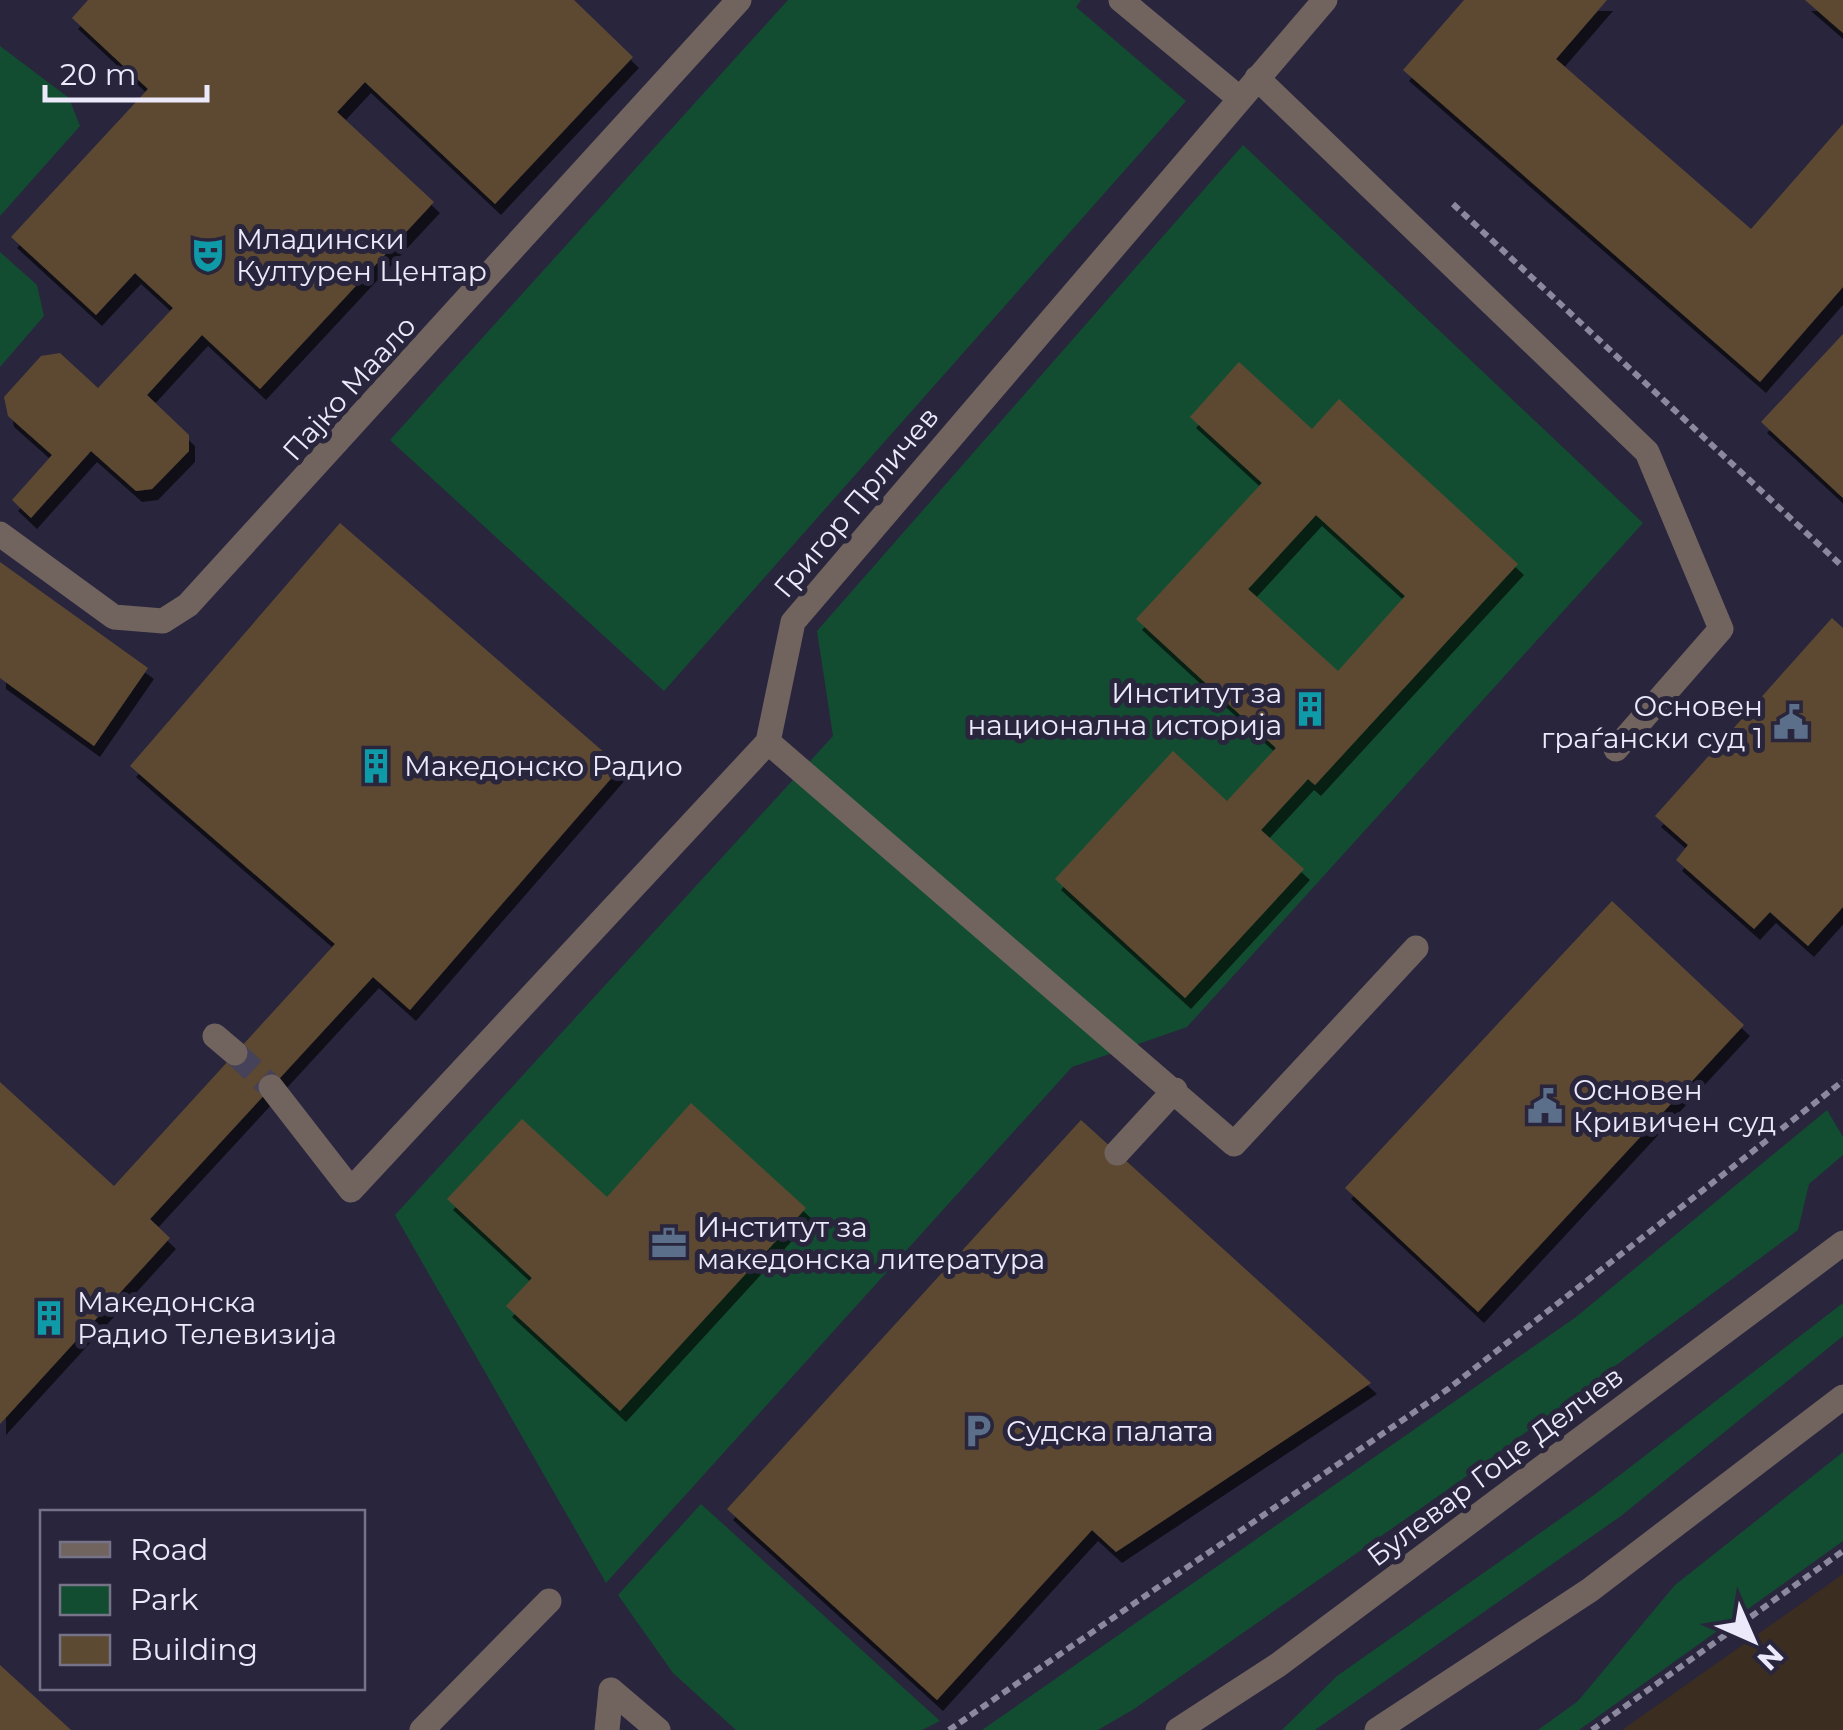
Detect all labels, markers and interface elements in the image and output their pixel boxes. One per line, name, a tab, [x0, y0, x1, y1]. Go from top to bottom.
scale bar	[45, 40, 208, 102]
text: 20 m	[60, 56, 137, 93]
place label: Младински Културен Центар	[236, 222, 487, 288]
theatre icon: Младински Културен Центар	[189, 236, 227, 274]
street label: Пајко Маало	[275, 309, 423, 467]
street label: Григор Прличев	[766, 400, 946, 604]
place label: Институт за национална историја	[967, 676, 1282, 742]
place label: Основен граѓански суд 1	[1541, 689, 1763, 755]
building icon: Институт за национална историја	[1291, 690, 1329, 728]
public building icon: Основен граѓански суд 1	[1772, 703, 1810, 741]
building icon: Македонско Радио	[357, 747, 395, 785]
place label: Македонско Радио	[404, 749, 683, 783]
place label: Основен Кривичен суд	[1573, 1073, 1776, 1139]
public building icon: Основен Кривичен суд	[1526, 1087, 1564, 1125]
place label: Институт за македонска литература	[697, 1210, 1045, 1276]
office icon: Институт за македонска литература	[650, 1224, 688, 1262]
place label: Македонска Радио Телевизија	[77, 1285, 337, 1351]
building icon: Македонска Радио Телевизија	[30, 1299, 68, 1337]
street label: Булевар Гоце Делчев	[1360, 1359, 1630, 1573]
parking icon: Судска палата	[959, 1412, 997, 1450]
place label: Судска палата	[1006, 1414, 1213, 1448]
legend	[40, 1510, 365, 1690]
text: Road	[130, 1531, 208, 1568]
text: Park	[130, 1581, 199, 1618]
north arrow	[1703, 1590, 1803, 1690]
text: Building	[130, 1631, 258, 1668]
text: N	[1751, 1638, 1791, 1678]

